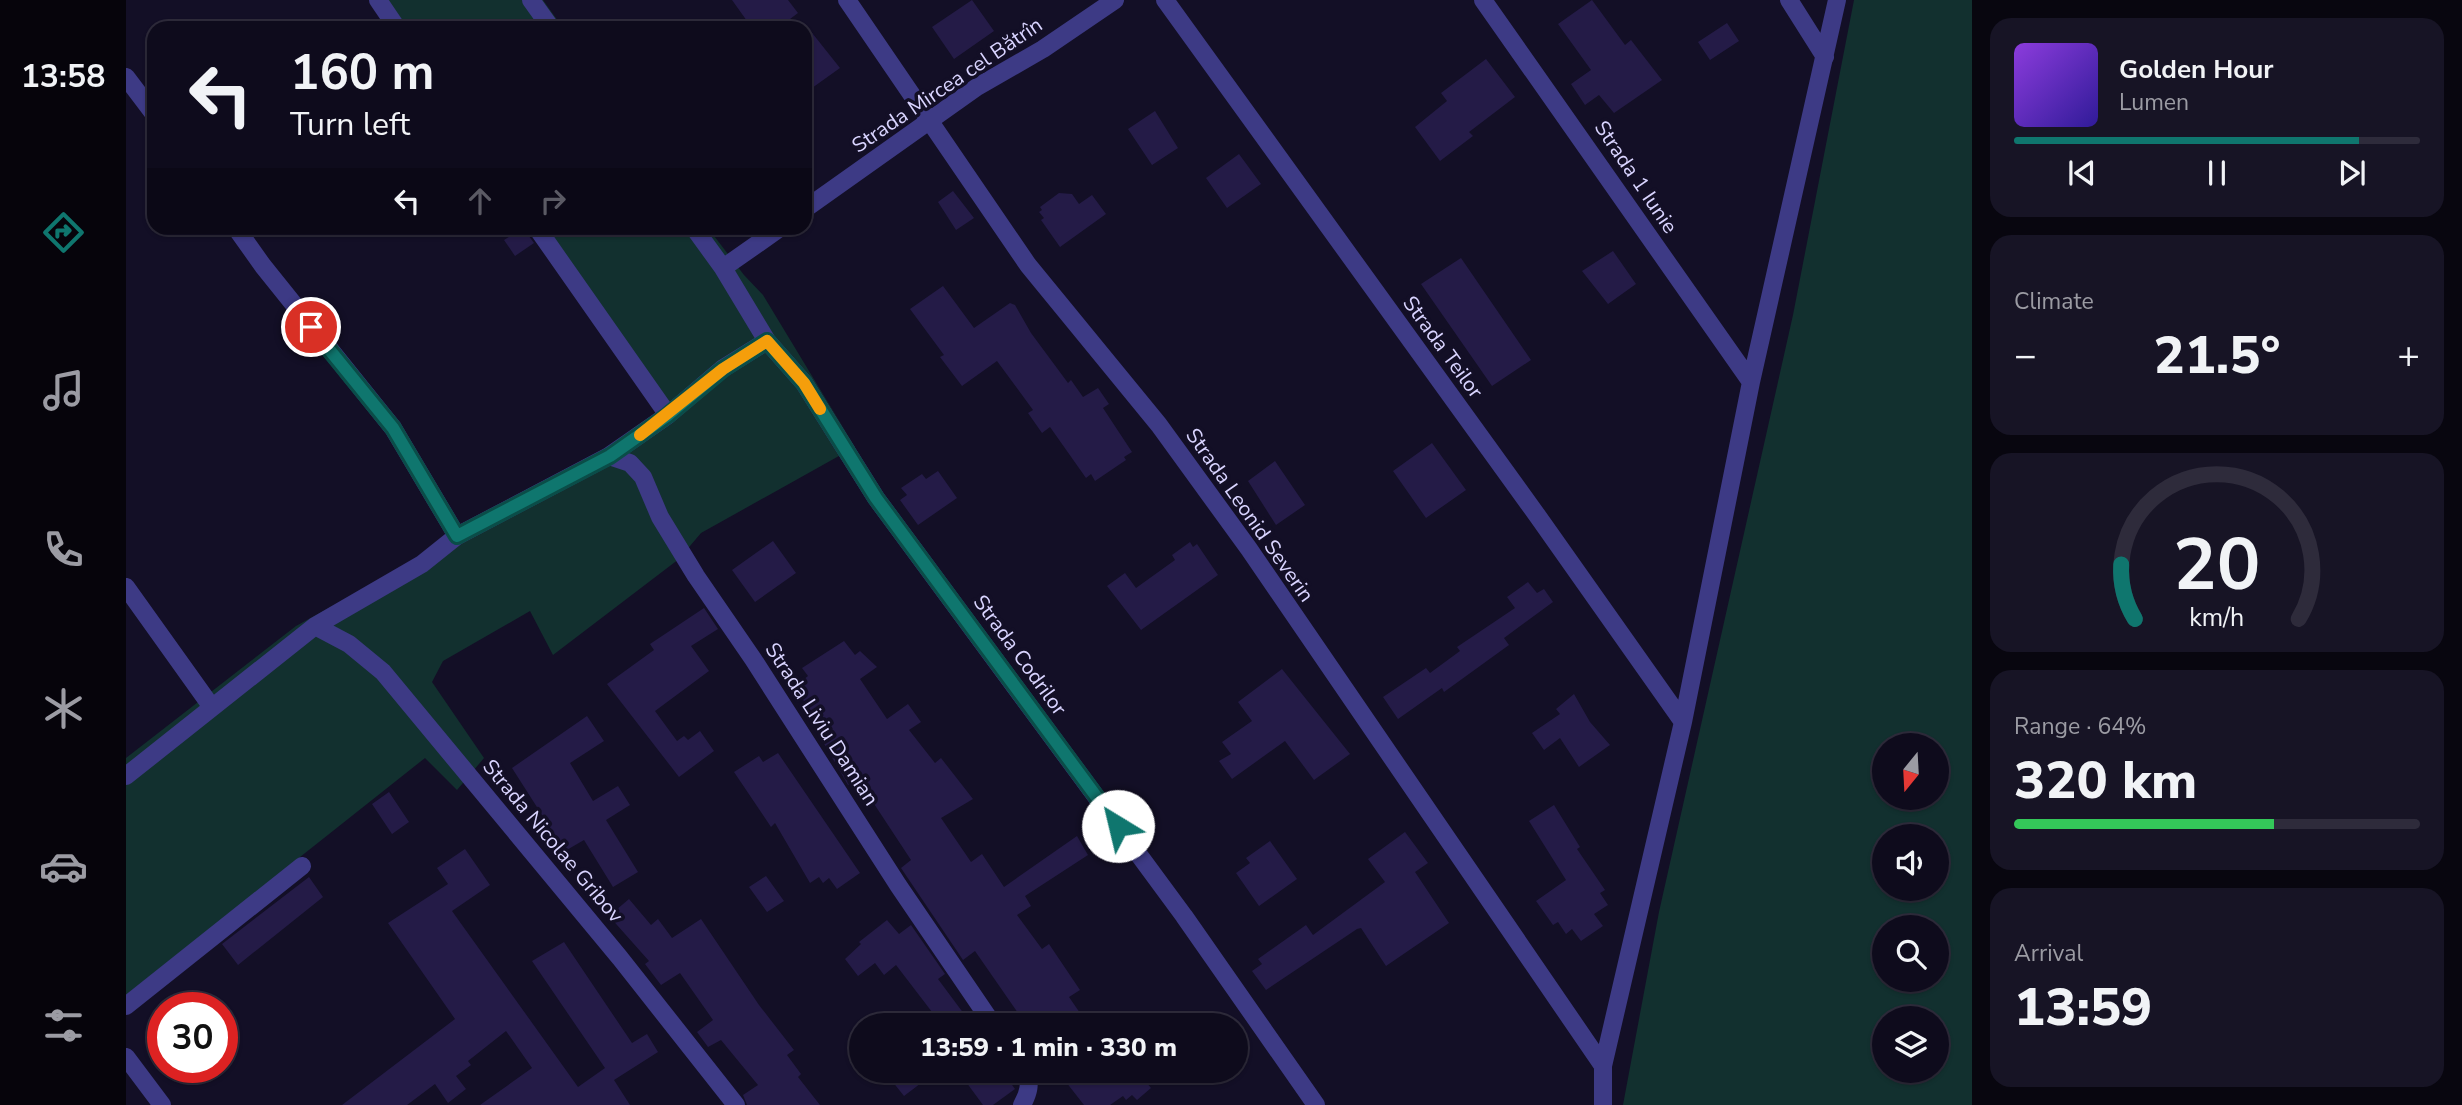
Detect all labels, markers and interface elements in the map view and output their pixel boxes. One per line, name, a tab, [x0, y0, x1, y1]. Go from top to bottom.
street label: Strada Mircea cel Bătrîn	[846, 11, 1048, 159]
text: 160 m	[290, 39, 434, 106]
icon: left	[175, 49, 266, 140]
text: Golden Hour	[2119, 52, 2274, 87]
text: 13:58	[21, 55, 105, 98]
text: Lumen	[2119, 87, 2189, 118]
text: Turn left	[290, 103, 410, 146]
street label: Strada 1 Iunie	[1588, 115, 1684, 239]
icon: previous	[2063, 154, 2101, 192]
icon: pause	[2198, 154, 2236, 192]
icon: next	[2333, 154, 2371, 192]
icon: left	[388, 182, 426, 220]
icon: ahead	[461, 182, 499, 220]
icon: right	[534, 182, 572, 220]
icon: directions	[39, 208, 88, 257]
text: Climate	[2014, 286, 2094, 317]
street label: Strada Teilor	[1396, 290, 1490, 404]
pin	[281, 297, 341, 357]
icon: arrive	[292, 308, 330, 346]
text: 21.5°	[2153, 320, 2281, 391]
text: −	[2014, 330, 2037, 381]
text: +	[2397, 330, 2420, 381]
icon: music	[39, 366, 88, 415]
street label: Strada Leonid Severin	[1179, 423, 1321, 607]
text: 20	[2173, 515, 2261, 615]
icon: phone	[39, 525, 88, 574]
street label: Strada Codrilor	[967, 589, 1074, 721]
text: km/h	[2189, 600, 2245, 634]
street label: Strada Liviu Damian	[759, 637, 885, 811]
icon: climate	[39, 684, 88, 733]
text: Range · 64%	[2014, 711, 2146, 742]
north arrow	[1872, 733, 1950, 810]
map controls	[1872, 733, 1949, 1083]
text: 320 km	[2014, 745, 2197, 816]
street label: Strada Nicolae Gribov	[476, 753, 630, 929]
position arrow	[1081, 789, 1155, 863]
button: sound	[1872, 824, 1949, 901]
icon: car	[39, 842, 88, 891]
button: search	[1872, 915, 1949, 992]
text: Arrival	[2014, 938, 2083, 969]
text: 13:59	[2014, 972, 2152, 1043]
speed limit sign: 30	[147, 992, 238, 1083]
icon: filters	[39, 1001, 88, 1050]
button: layers	[1872, 1006, 1949, 1083]
text: 13:59 · 1 min · 330 m	[920, 1030, 1177, 1065]

